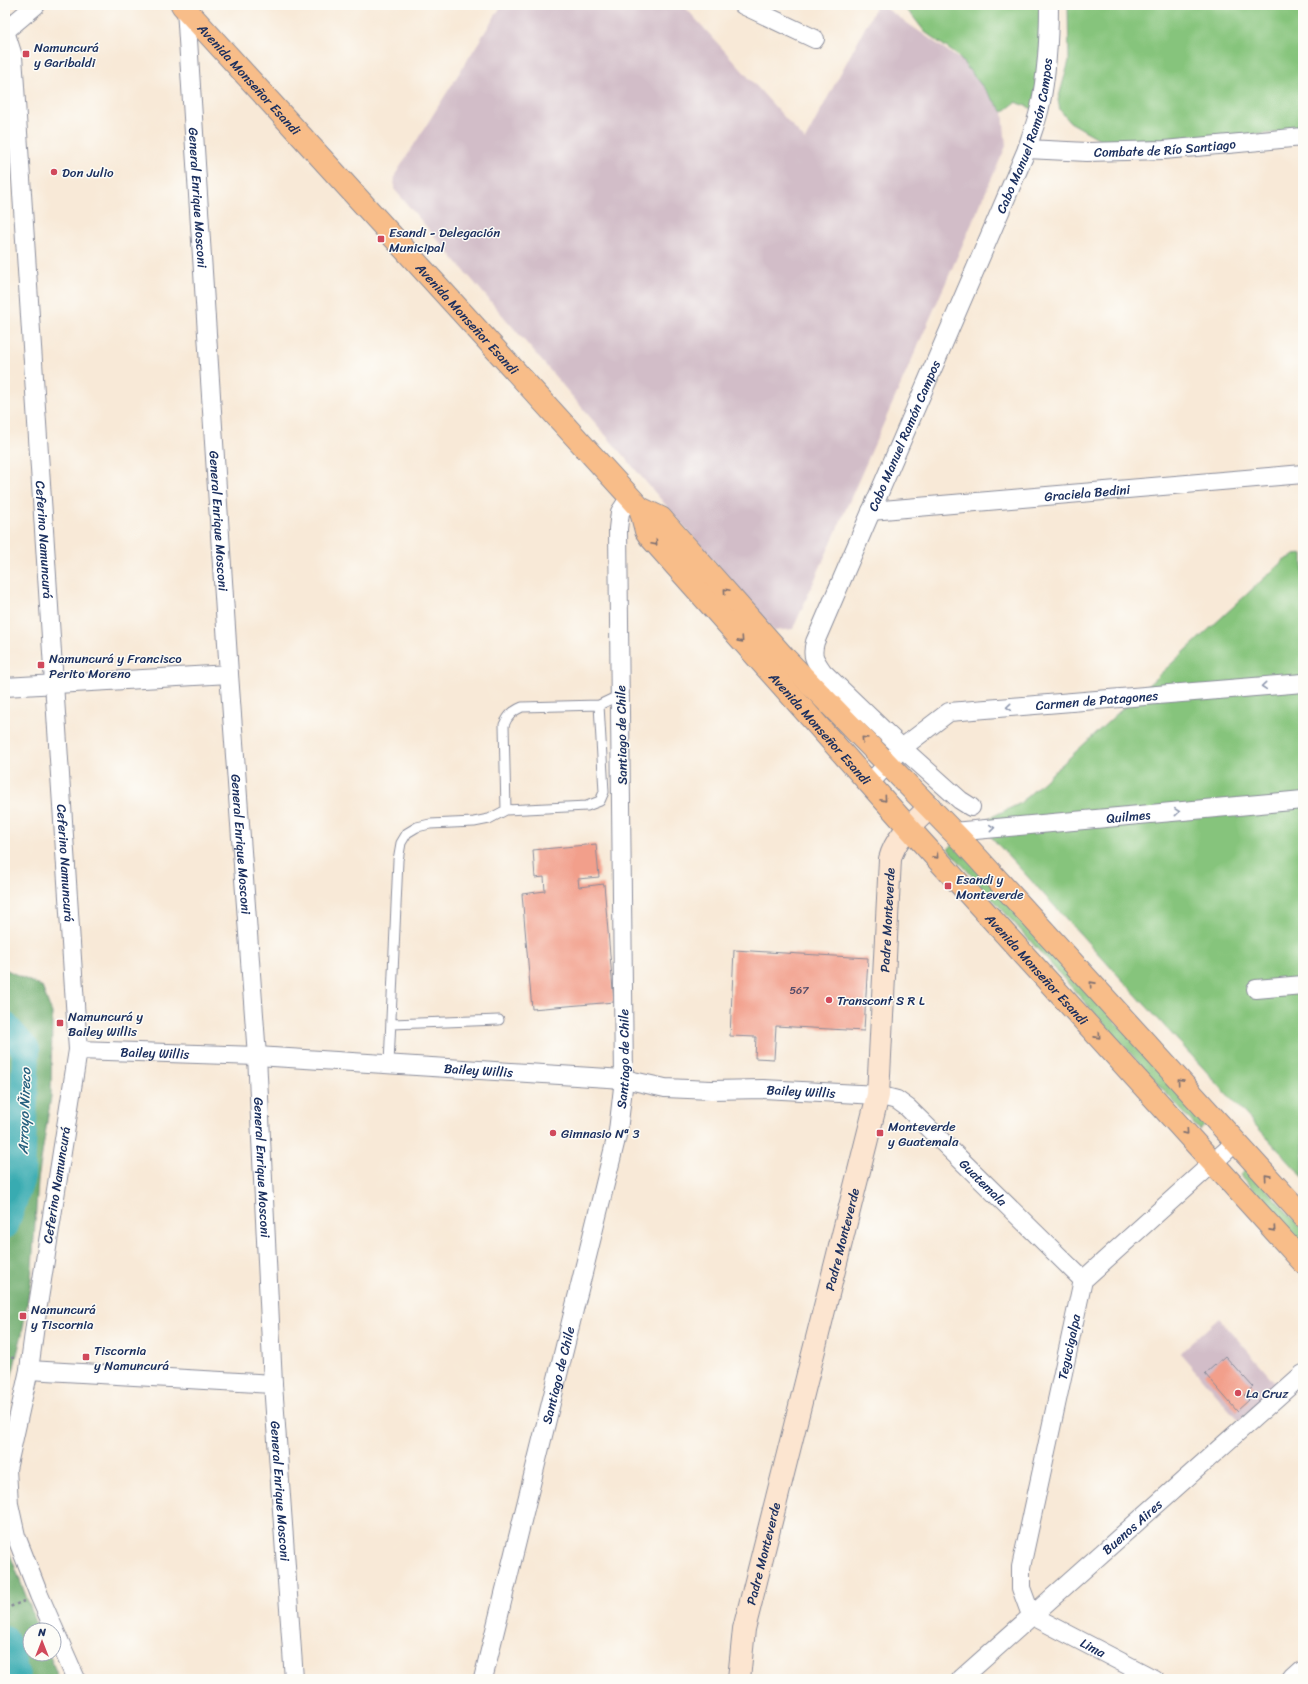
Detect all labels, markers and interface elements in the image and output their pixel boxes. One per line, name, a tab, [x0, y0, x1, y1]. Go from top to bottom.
street label: Avenida Monseñor Esandi	[191, 17, 307, 141]
place label: Namuncurá y Garibaldi	[34, 36, 99, 74]
marker: Namuncurá y Garibaldi	[21, 49, 31, 59]
street label: Cabo Manuel Ramón Campos	[990, 57, 1059, 217]
street label: General Enrique Mosconi	[182, 127, 214, 269]
street label: Combate de Río Santiago	[1094, 132, 1237, 164]
place label: Don Julio	[62, 161, 114, 184]
marker: Don Julio	[49, 167, 59, 177]
place label: Esandi - Delegación Municipal	[389, 221, 500, 259]
marker: Esandi - Delegación Municipal	[376, 234, 386, 244]
street label: Avenida Monseñor Esandi	[409, 257, 525, 380]
street label: Cabo Manuel Ramón Campos	[862, 356, 947, 515]
street label: General Enrique Mosconi	[203, 450, 235, 592]
street label: Graciela Bedini	[1043, 478, 1131, 508]
street label: Ceferino Namuncurá	[29, 480, 59, 600]
one-way arrow	[650, 538, 658, 546]
one-way arrow	[723, 588, 730, 596]
one-way arrow	[736, 635, 744, 643]
place label: Namuncurá y Francisco Perito Moreno	[49, 647, 182, 685]
marker: Namuncurá y Francisco Perito Moreno	[36, 660, 46, 670]
street label: Avenida Monseñor Esandi	[762, 666, 877, 791]
one-way arrow	[1261, 682, 1267, 691]
street label: Carmen de Patagones	[1035, 684, 1159, 717]
street label: Santiago de Chile	[609, 685, 634, 785]
one-way arrow	[1006, 703, 1012, 712]
one-way arrow	[861, 736, 869, 744]
street label: General Enrique Mosconi	[224, 773, 258, 916]
one-way arrow	[880, 794, 887, 802]
street label: Ceferino Namuncurá	[50, 803, 81, 923]
street label: Quilmes	[1105, 803, 1152, 830]
one-way arrow	[1174, 807, 1180, 816]
one-way arrow	[989, 824, 995, 833]
one-way arrow	[931, 852, 938, 859]
street label: Padre Monteverde	[873, 867, 902, 973]
place label: Esandi y Monteverde	[956, 868, 1024, 906]
marker: Esandi y Monteverde	[943, 881, 953, 891]
street label: Avenida Monseñor Esandi	[979, 907, 1094, 1031]
house number: 567	[789, 981, 809, 1000]
one-way arrow	[1090, 982, 1097, 989]
place label: Transcont S R L	[837, 989, 925, 1012]
marker: Transcont S R L	[824, 995, 834, 1005]
place label: Namuncurá y Bailey Willis	[68, 1005, 143, 1043]
street label: Santiago de Chile	[610, 1008, 636, 1110]
marker: Namuncurá y Bailey Willis	[55, 1018, 65, 1028]
one-way arrow	[1093, 1031, 1101, 1039]
street label: Bailey Willis	[120, 1040, 190, 1066]
street label: Bailey Willis	[443, 1057, 514, 1084]
water label: Arroyo Ñireco	[10, 1067, 39, 1156]
street label: Bailey Willis	[766, 1078, 836, 1105]
one-way arrow	[1177, 1078, 1184, 1085]
street label: General Enrique Mosconi	[247, 1097, 277, 1239]
place label: Monteverde y Guatemala	[888, 1115, 959, 1153]
place label: Gimnasio Nª 3	[561, 1122, 640, 1145]
street label: Ceferino Namuncurá	[36, 1125, 77, 1245]
one-way arrow	[1181, 1127, 1188, 1135]
marker: Gimnasio Nª 3	[548, 1128, 558, 1138]
marker: Monteverde y Guatemala	[875, 1128, 885, 1138]
street label: Guatemala	[953, 1153, 1013, 1212]
one-way arrow	[1265, 1174, 1272, 1181]
street label: Padre Monteverde	[818, 1186, 866, 1293]
one-way arrow	[1268, 1224, 1275, 1231]
place label: Namuncurá y Tiscornia	[31, 1298, 96, 1336]
marker: Namuncurá y Tiscornia	[18, 1311, 28, 1321]
street label: Tegucigalpa	[1051, 1312, 1087, 1382]
street label: Santiago de Chile	[535, 1324, 582, 1426]
place label: Tiscornia y Namuncurá	[94, 1339, 169, 1377]
marker: Tiscornia y Namuncurá	[81, 1352, 91, 1362]
place label: La Cruz	[1246, 1382, 1289, 1405]
marker: La Cruz	[1233, 1388, 1243, 1398]
street label: General Enrique Mosconi	[264, 1420, 297, 1562]
street label: Buenos Aires	[1097, 1493, 1169, 1560]
street label: Padre Monteverde	[739, 1500, 787, 1607]
north arrow	[22, 1622, 62, 1662]
text: N	[37, 1623, 46, 1642]
street label: Lima	[1076, 1632, 1110, 1664]

